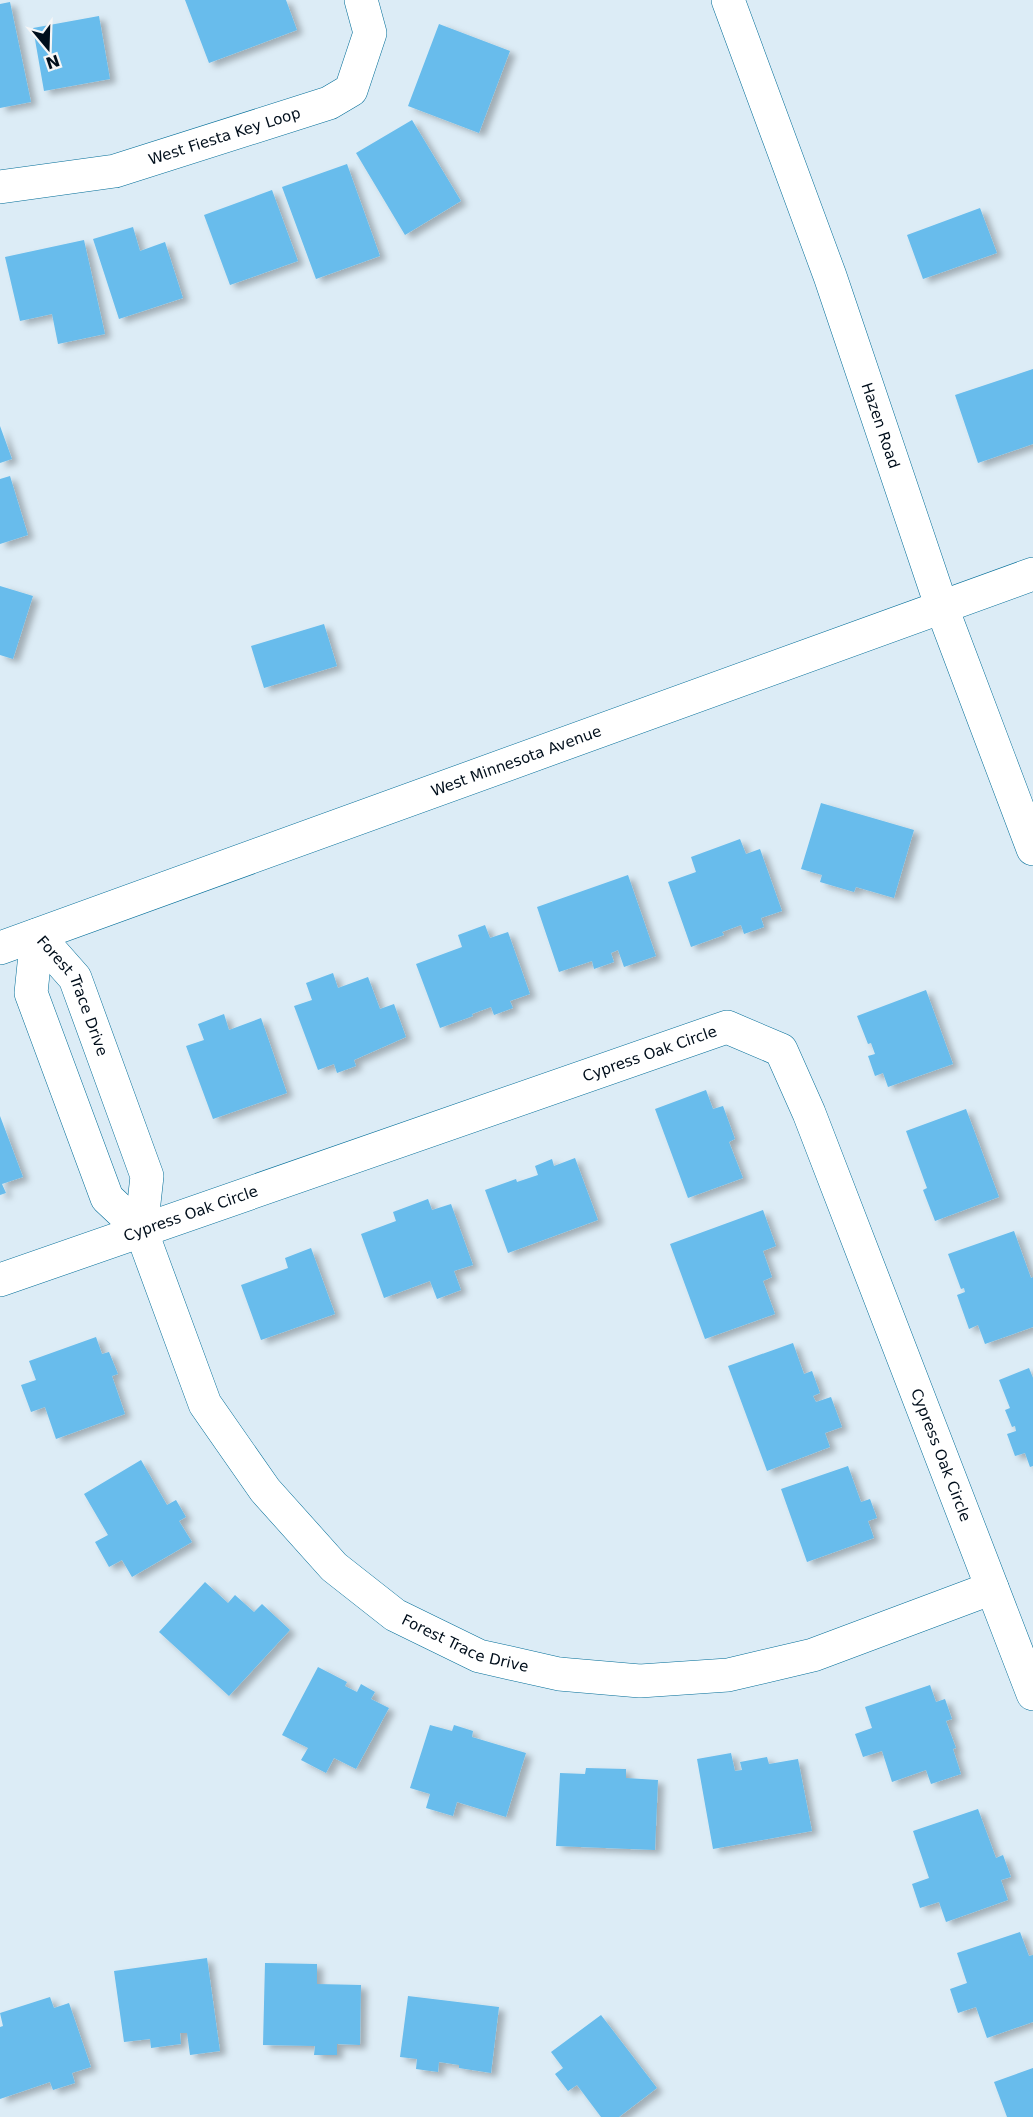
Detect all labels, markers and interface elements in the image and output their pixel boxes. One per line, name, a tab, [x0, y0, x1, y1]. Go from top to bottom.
north arrow	[18, 18, 78, 78]
text: N	[43, 51, 62, 73]
street label: West Fiesta Key Loop	[146, 104, 303, 169]
street label: Hazen Road	[858, 380, 903, 471]
street label: West Minnesota Avenue	[429, 722, 604, 800]
street label: Forest Trace Drive	[33, 932, 112, 1058]
street label: Cypress Oak Circle	[580, 1022, 719, 1086]
street label: Cypress Oak Circle	[121, 1182, 260, 1245]
street label: Cypress Oak Circle	[907, 1386, 975, 1524]
street label: Forest Trace Drive	[399, 1611, 530, 1676]

